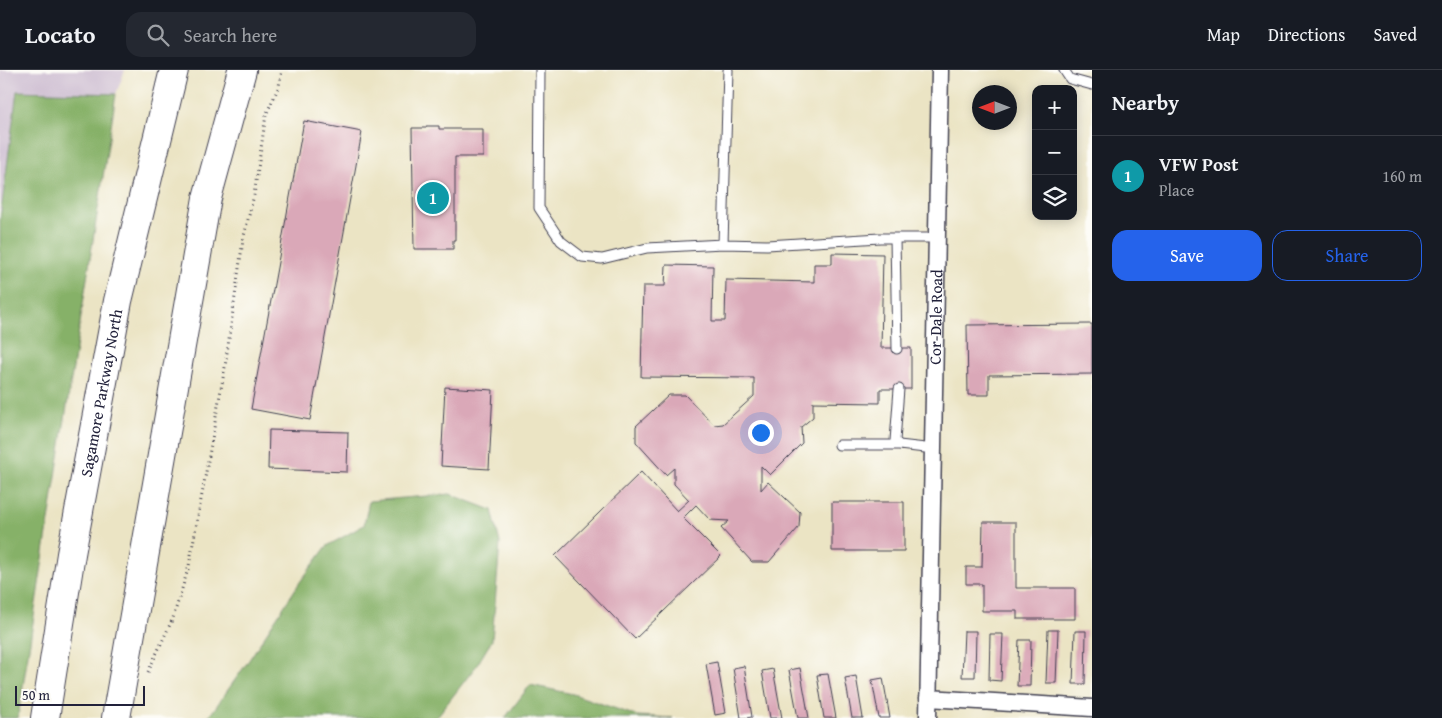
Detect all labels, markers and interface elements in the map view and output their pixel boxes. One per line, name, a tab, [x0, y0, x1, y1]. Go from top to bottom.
search box	[126, 12, 476, 57]
text: Locato	[25, 17, 96, 52]
icon: search	[144, 21, 172, 49]
text: Search here	[184, 21, 277, 49]
text: Map	[1207, 21, 1240, 48]
text: Directions	[1268, 21, 1345, 48]
text: Saved	[1373, 21, 1417, 48]
north arrow	[972, 85, 1017, 130]
map controls	[1032, 85, 1077, 220]
button: +	[1032, 85, 1077, 130]
text: Nearby	[1112, 87, 1179, 118]
button: −	[1032, 130, 1077, 175]
text: VFW Post	[1159, 150, 1238, 178]
text: 1	[1124, 164, 1132, 188]
text: 160 m	[1382, 164, 1422, 188]
button: layers	[1032, 175, 1077, 220]
text: Place	[1159, 178, 1194, 202]
pin: 1	[417, 179, 449, 217]
button: Save	[1112, 230, 1262, 281]
button: Share	[1272, 230, 1422, 281]
street label: Cor-Dale Road	[923, 269, 948, 365]
street label: Sagamore Parkway North	[74, 307, 128, 479]
your location	[748, 420, 774, 446]
scale bar	[15, 683, 145, 706]
text: 50 m	[22, 685, 50, 705]

